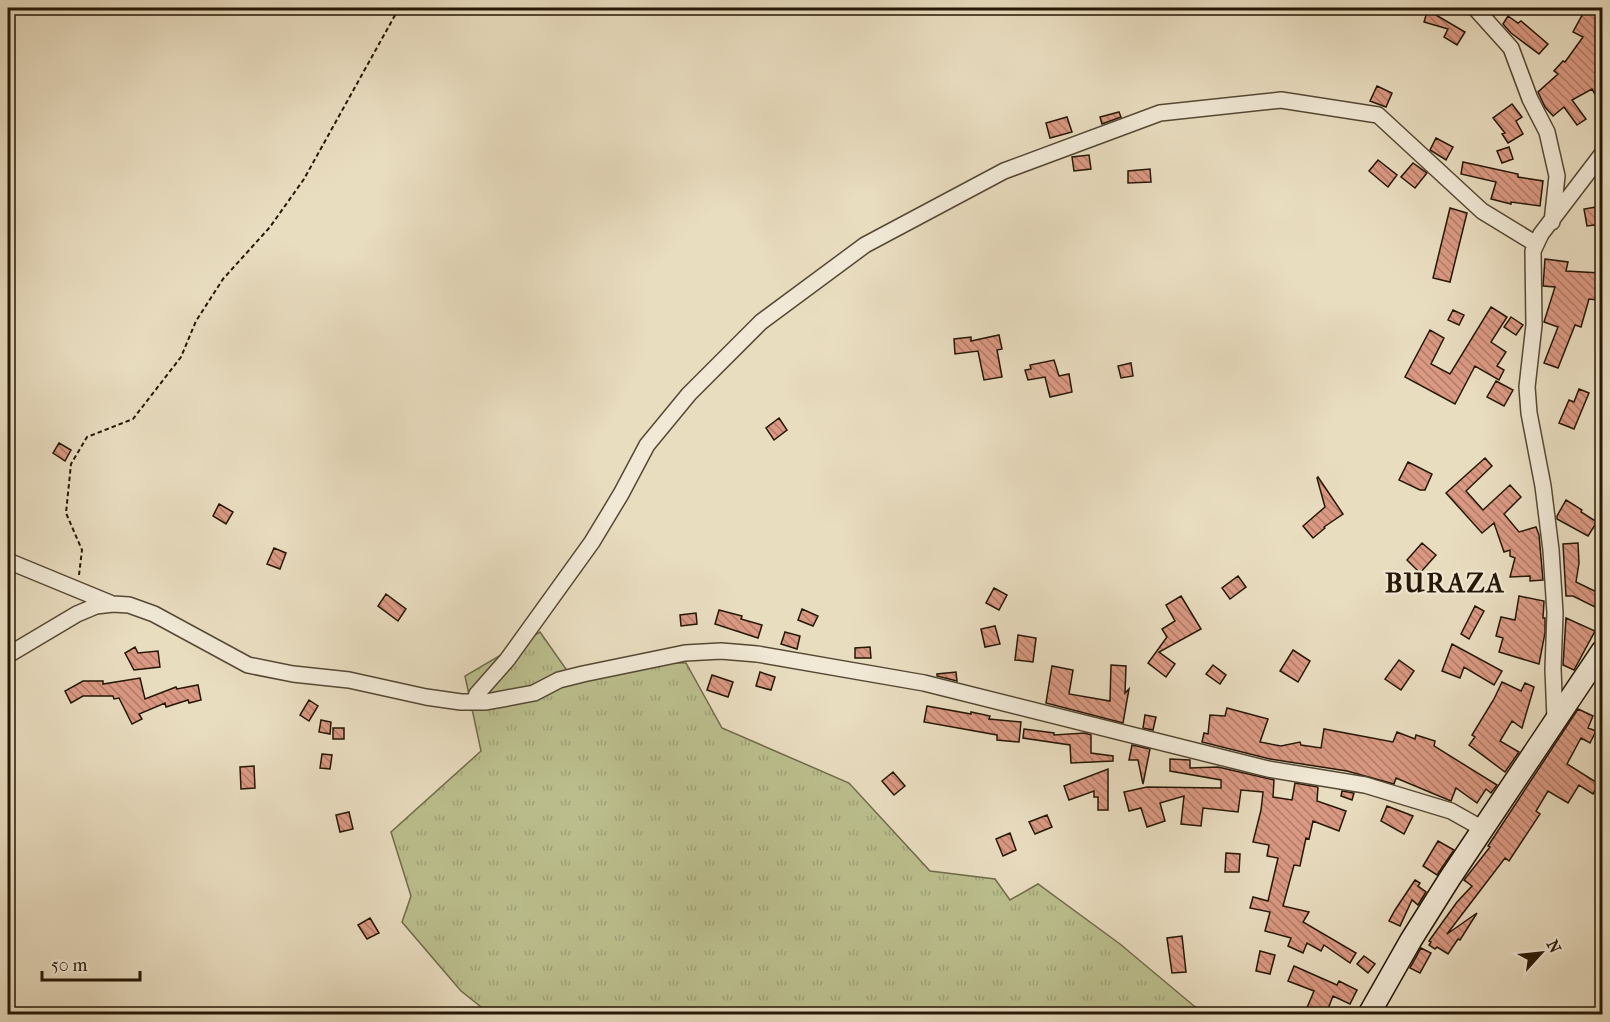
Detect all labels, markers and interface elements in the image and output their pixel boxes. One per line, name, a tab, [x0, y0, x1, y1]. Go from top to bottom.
district label: BURAZA	[1385, 567, 1505, 599]
north arrow	[1511, 923, 1571, 983]
text: N	[1543, 937, 1566, 957]
scale bar	[42, 944, 140, 982]
text: 50 m	[51, 955, 88, 976]

